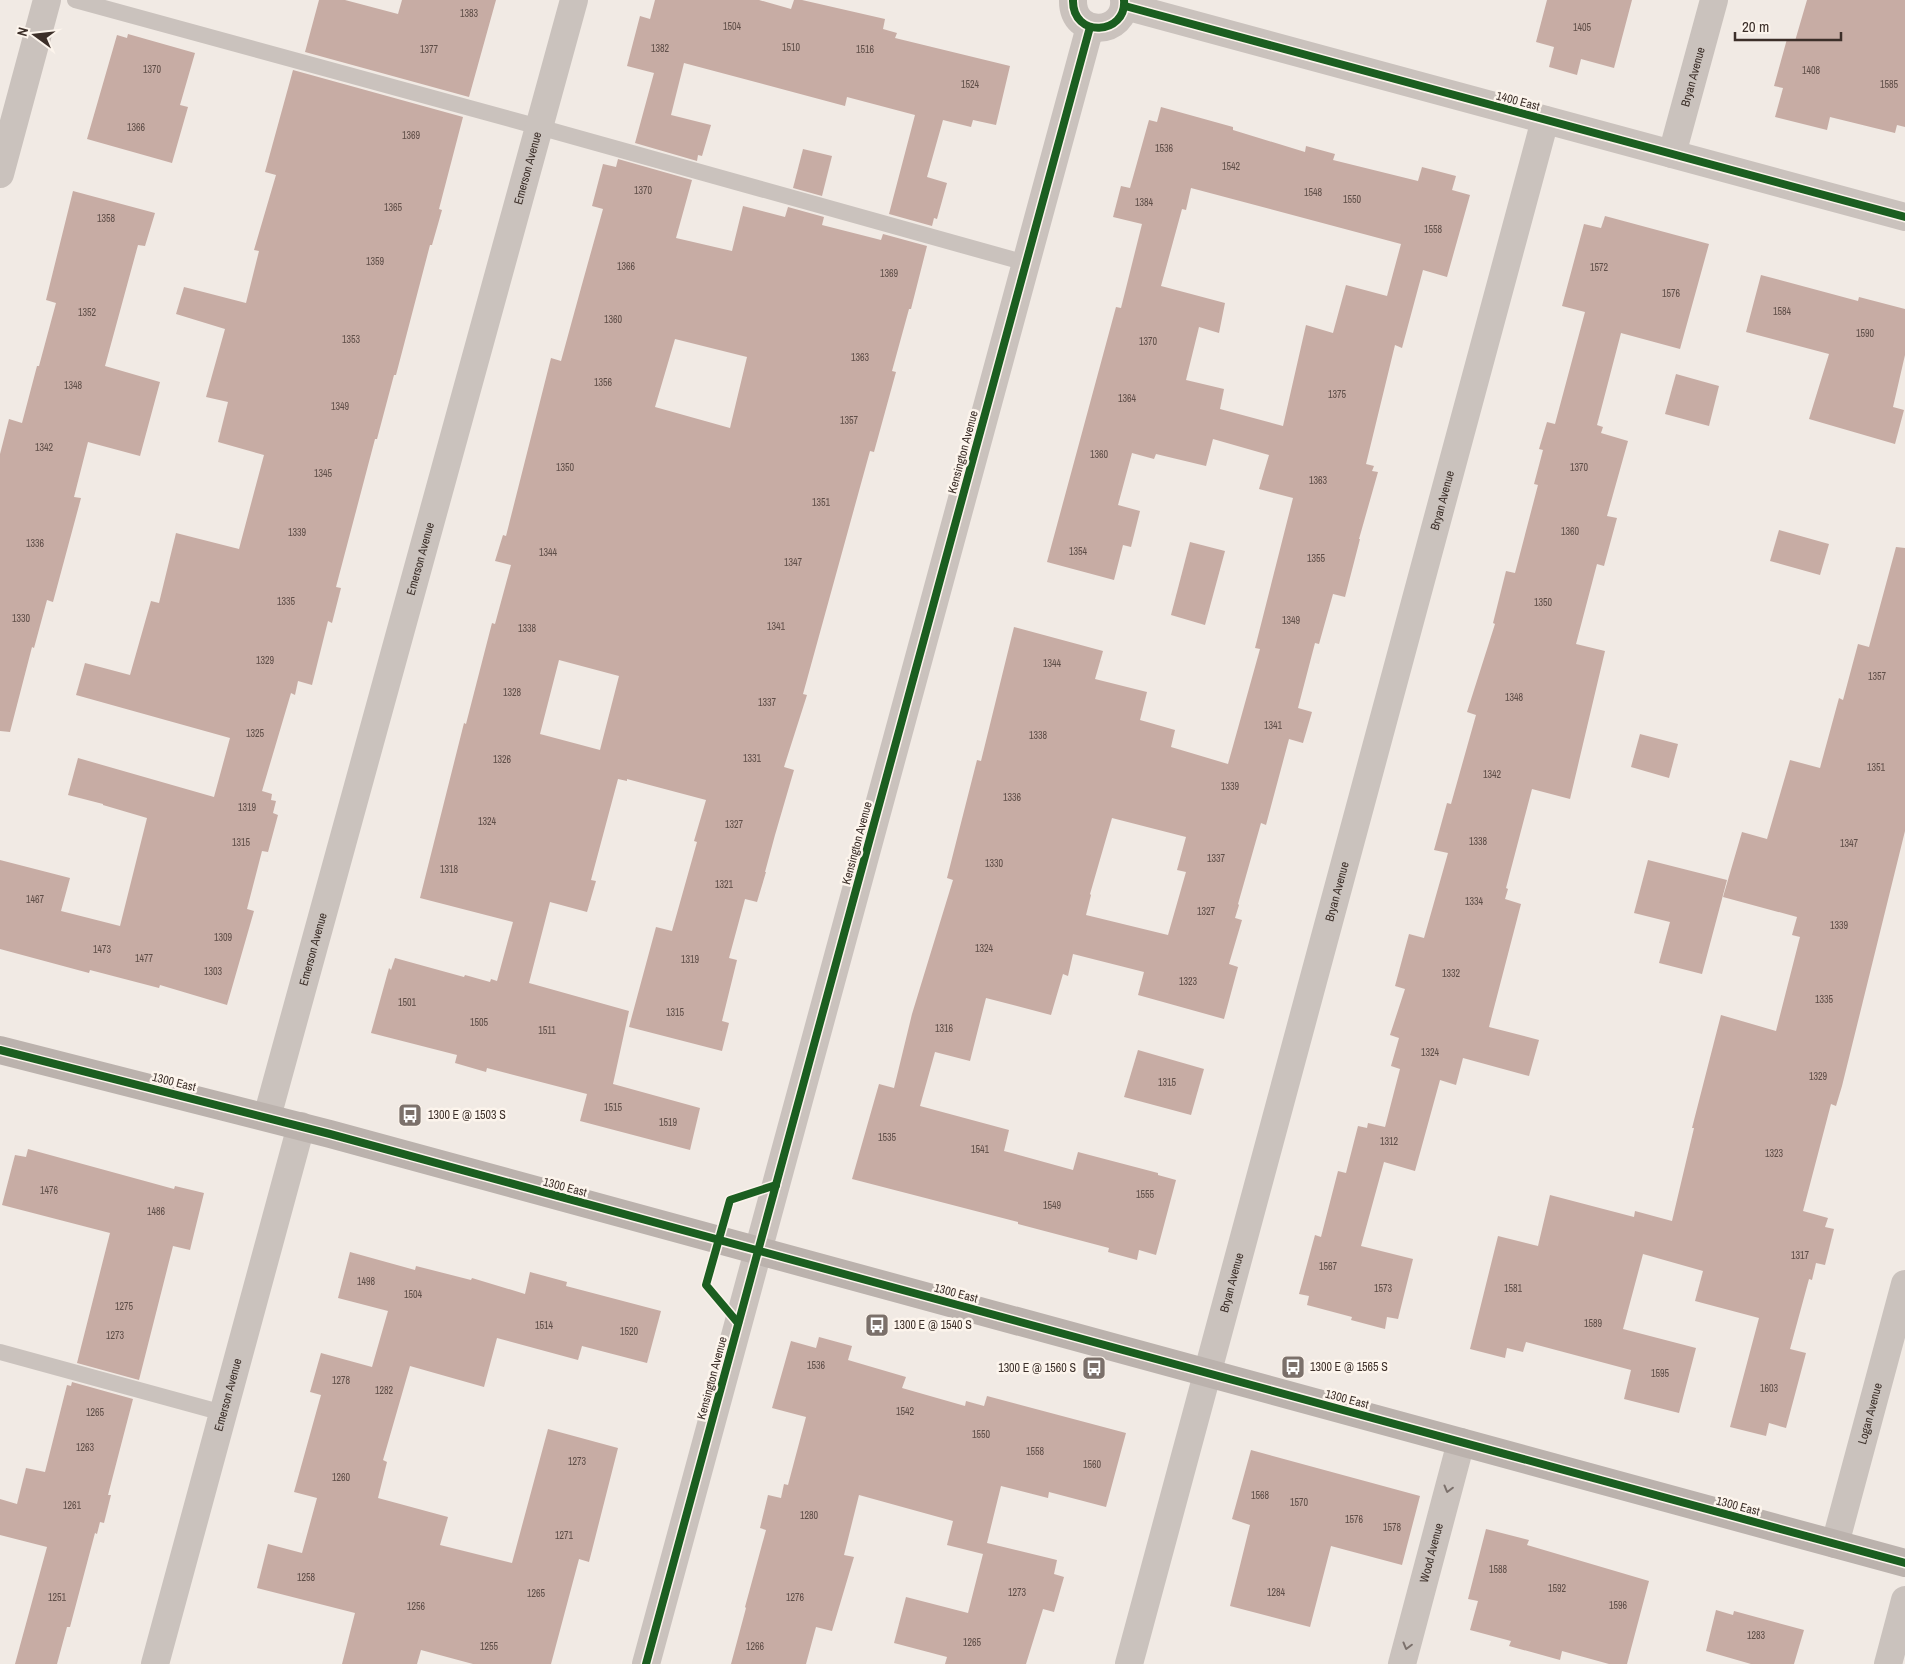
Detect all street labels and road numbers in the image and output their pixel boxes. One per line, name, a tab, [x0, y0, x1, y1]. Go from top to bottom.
street label: Bryan Avenue	[1677, 45, 1709, 108]
street label: 1400 East	[1495, 88, 1542, 115]
street label: Emerson Avenue	[510, 130, 545, 206]
street label: Kensington Avenue	[944, 409, 982, 495]
street label: Bryan Avenue	[1427, 469, 1458, 532]
street label: Emerson Avenue	[403, 520, 438, 597]
street label: Kensington Avenue	[838, 800, 876, 886]
street label: Bryan Avenue	[1321, 860, 1353, 923]
street label: Emerson Avenue	[295, 911, 331, 987]
street label: 1300 East	[151, 1069, 198, 1095]
street label: 1300 East	[542, 1174, 589, 1201]
street label: Bryan Avenue	[1216, 1251, 1247, 1314]
street label: 1300 East	[933, 1280, 980, 1307]
street label: Kensington Avenue	[693, 1335, 731, 1421]
street label: Emerson Avenue	[211, 1356, 246, 1433]
street label: Logan Avenue	[1854, 1381, 1886, 1446]
street label: 1300 East	[1324, 1386, 1371, 1413]
street label: 1300 East	[1715, 1493, 1762, 1520]
street label: Wood Avenue	[1416, 1521, 1447, 1584]

